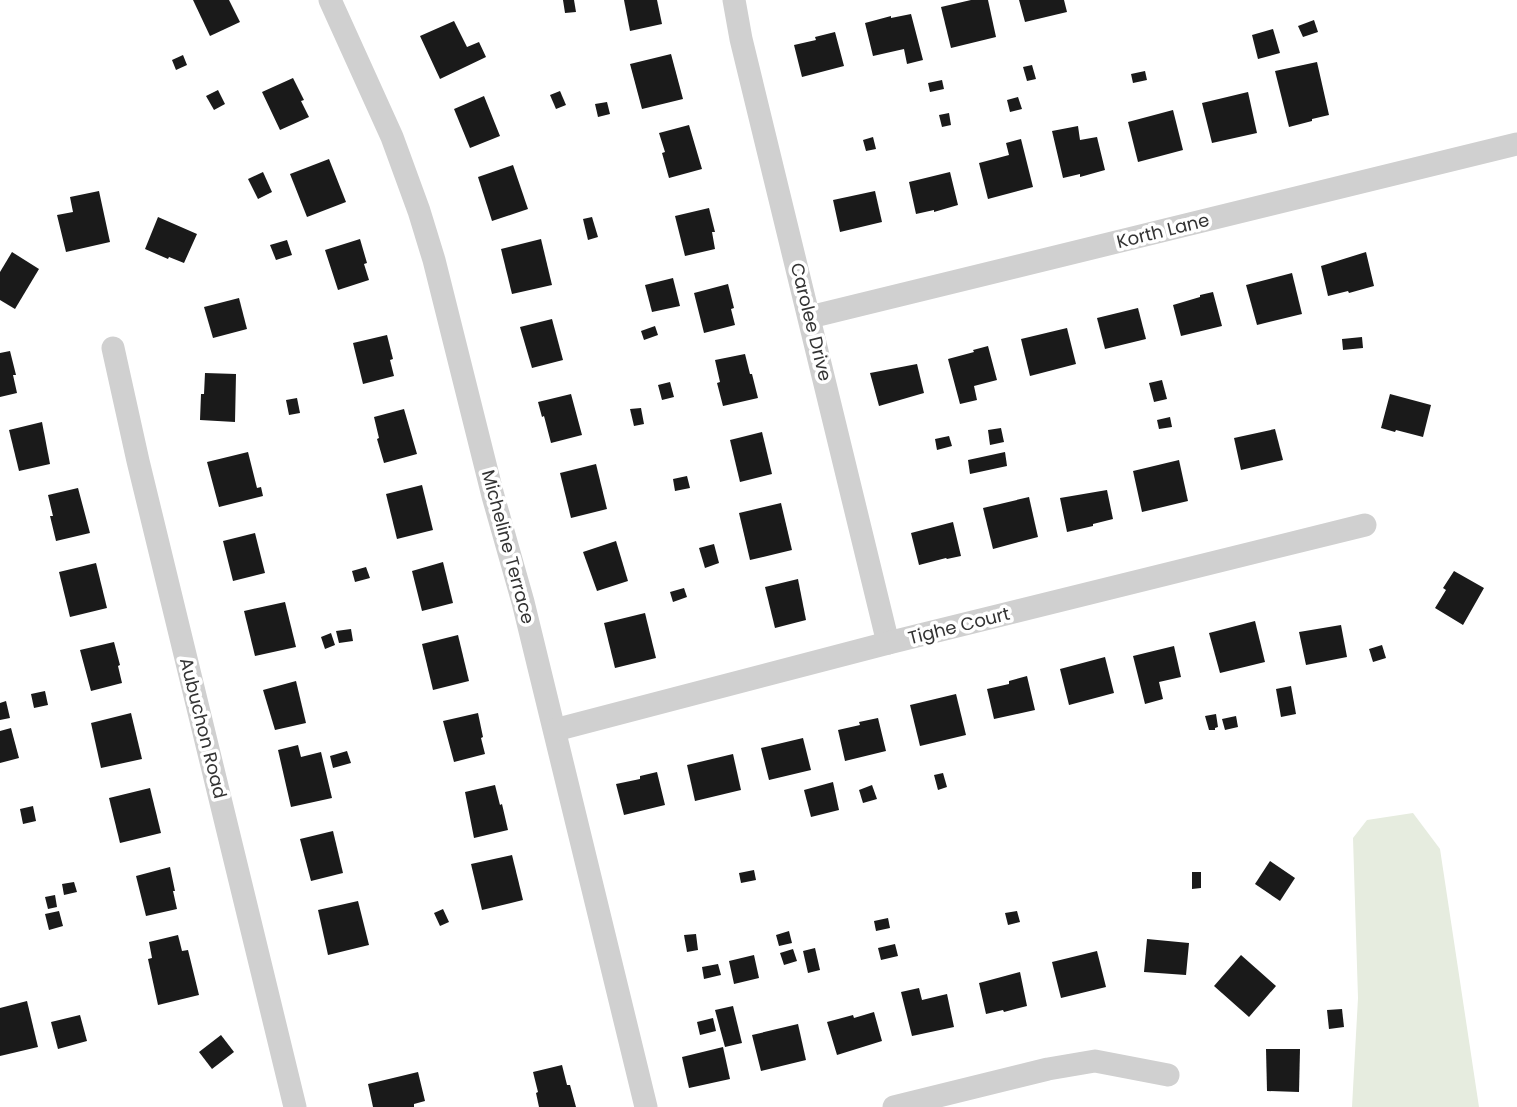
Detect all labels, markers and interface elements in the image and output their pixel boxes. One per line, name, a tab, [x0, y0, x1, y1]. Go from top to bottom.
street label: Korth Lane	[1114, 207, 1212, 254]
street label: Carolee Drive	[785, 260, 838, 384]
street label: Micheline Terrace	[476, 467, 541, 627]
street label: Tighe Court	[905, 601, 1012, 650]
street label: Aubuchon Road	[174, 655, 233, 801]

